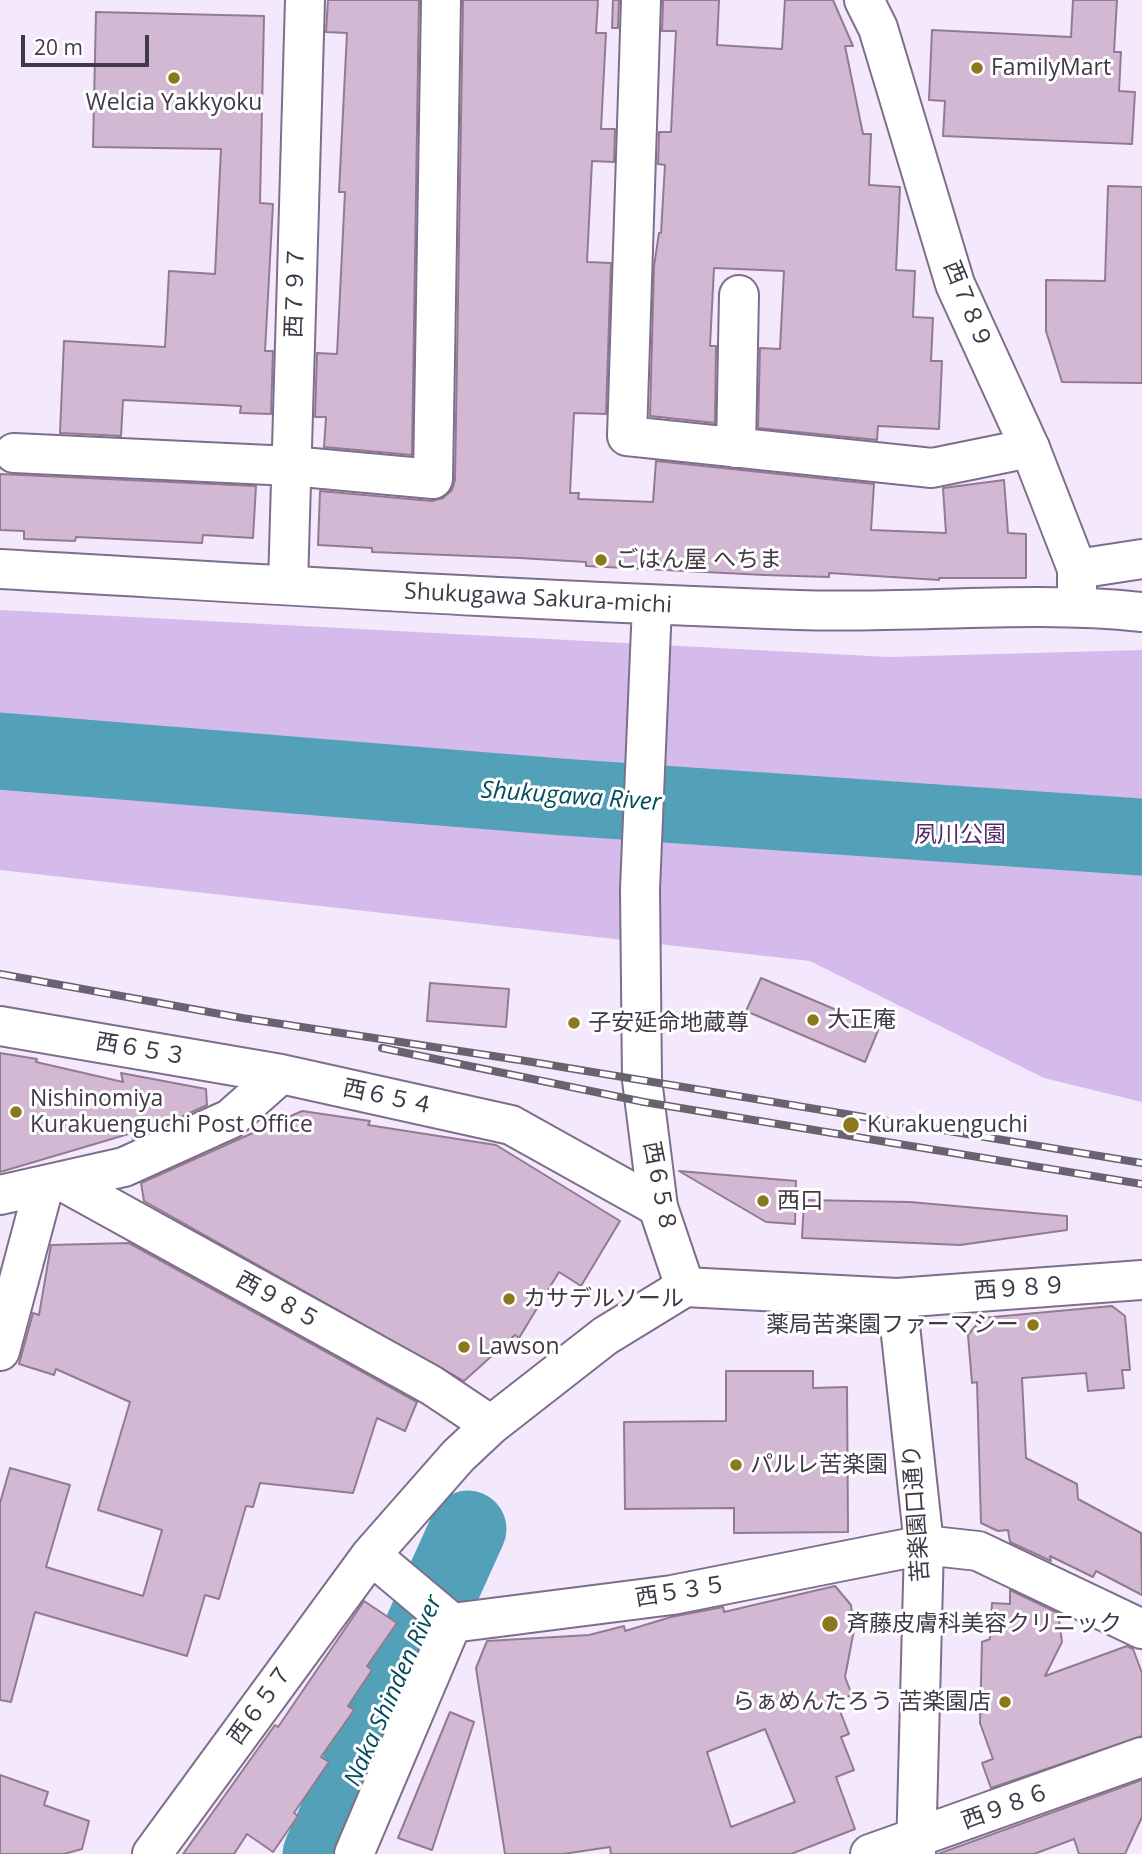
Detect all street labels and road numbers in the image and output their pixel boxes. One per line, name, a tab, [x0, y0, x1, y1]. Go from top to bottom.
street label: 西７９７	[281, 246, 311, 338]
street label: 西７８９	[937, 257, 997, 353]
street label: Shukugawa Sakura-michi	[403, 578, 673, 620]
street label: 西６５３	[93, 1028, 189, 1072]
street label: 西６５４	[340, 1075, 436, 1121]
street label: 西６５８	[637, 1139, 681, 1235]
street label: 西９８５	[231, 1267, 325, 1335]
street label: 西９８９	[973, 1272, 1067, 1306]
street label: 苦楽園口通り	[898, 1443, 936, 1583]
street label: 西５３５	[633, 1571, 729, 1613]
street label: 西６５７	[223, 1660, 299, 1750]
street label: 西９８６	[958, 1778, 1054, 1836]

